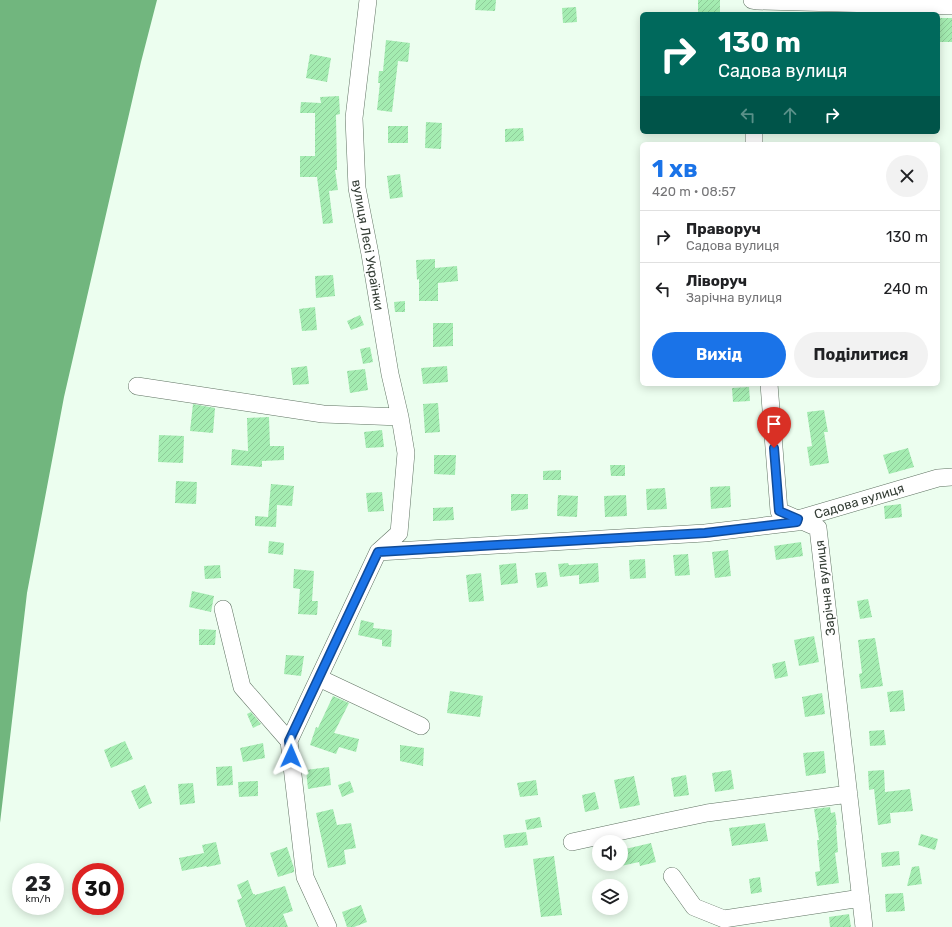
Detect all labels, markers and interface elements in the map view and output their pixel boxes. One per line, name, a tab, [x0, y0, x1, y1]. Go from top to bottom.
text: 130 m	[718, 26, 801, 59]
icon: right	[652, 28, 704, 80]
text: Садова вулиця	[718, 60, 847, 82]
icon: left	[737, 104, 759, 126]
icon: ahead	[779, 104, 801, 126]
icon: right	[821, 104, 843, 126]
text: 1 хв	[652, 155, 698, 183]
button: close	[886, 155, 928, 197]
street label: вулиця Лесі Українки	[349, 178, 387, 312]
text: 420 m · 08:57	[652, 184, 736, 199]
text: Праворуч	[686, 220, 761, 238]
icon: right	[652, 226, 674, 248]
text: 130 m	[886, 228, 928, 246]
text: Садова вулиця	[686, 238, 779, 253]
text: Ліворуч	[686, 272, 747, 290]
icon: left	[652, 278, 674, 300]
text: 240 m	[883, 280, 928, 298]
text: Зарічна вулиця	[686, 290, 782, 305]
button: Вихід	[652, 332, 786, 378]
button: Поділитися	[794, 332, 928, 378]
pin	[757, 407, 791, 448]
icon: arrive	[763, 413, 785, 435]
street label: Садова вулиця	[812, 480, 906, 522]
street label: Зарічна вулиця	[812, 539, 838, 637]
position arrow	[270, 735, 312, 777]
map controls	[592, 835, 628, 915]
button: sound	[592, 835, 628, 871]
speed limit sign: 30	[72, 863, 124, 915]
text: 23	[25, 872, 51, 896]
button: layers	[592, 879, 628, 915]
text: km/h	[26, 893, 50, 905]

